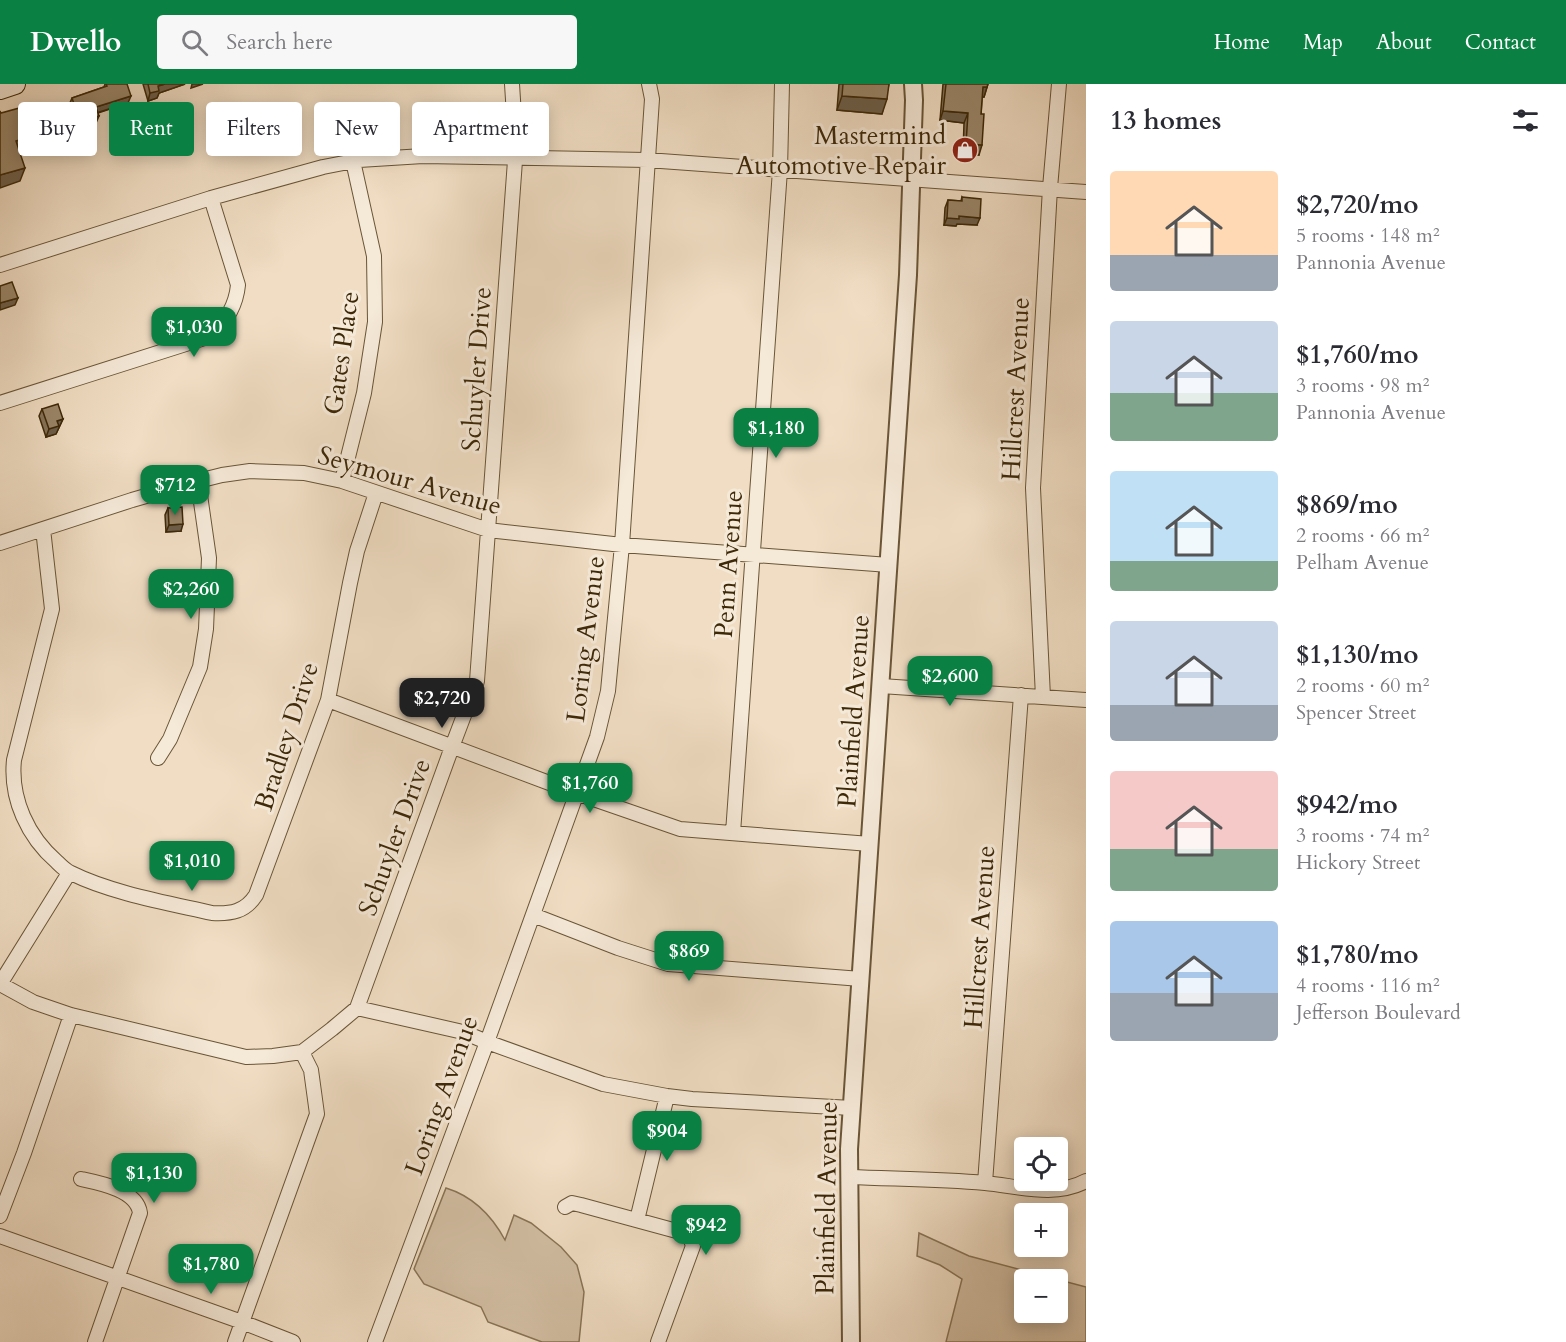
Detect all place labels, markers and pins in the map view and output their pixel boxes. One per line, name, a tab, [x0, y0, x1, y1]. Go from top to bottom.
place label: Mastermind Automotive Repair	[736, 118, 947, 183]
shop icon: Mastermind Automotive Repair	[950, 135, 980, 165]
pin: $1,030	[145, 307, 243, 358]
pin: $1,180	[727, 408, 825, 459]
pin: $712	[139, 465, 211, 516]
pin: $2,260	[142, 569, 240, 620]
pin: $2,600	[901, 656, 999, 707]
pin: $2,720	[393, 678, 491, 729]
pin: $1,760	[541, 763, 639, 814]
pin: $1,010	[143, 841, 241, 892]
pin: $869	[653, 931, 725, 982]
pin: $904	[631, 1111, 703, 1162]
pin: $1,130	[105, 1153, 203, 1204]
pin: $942	[670, 1205, 742, 1256]
pin: $1,780	[162, 1244, 260, 1295]

